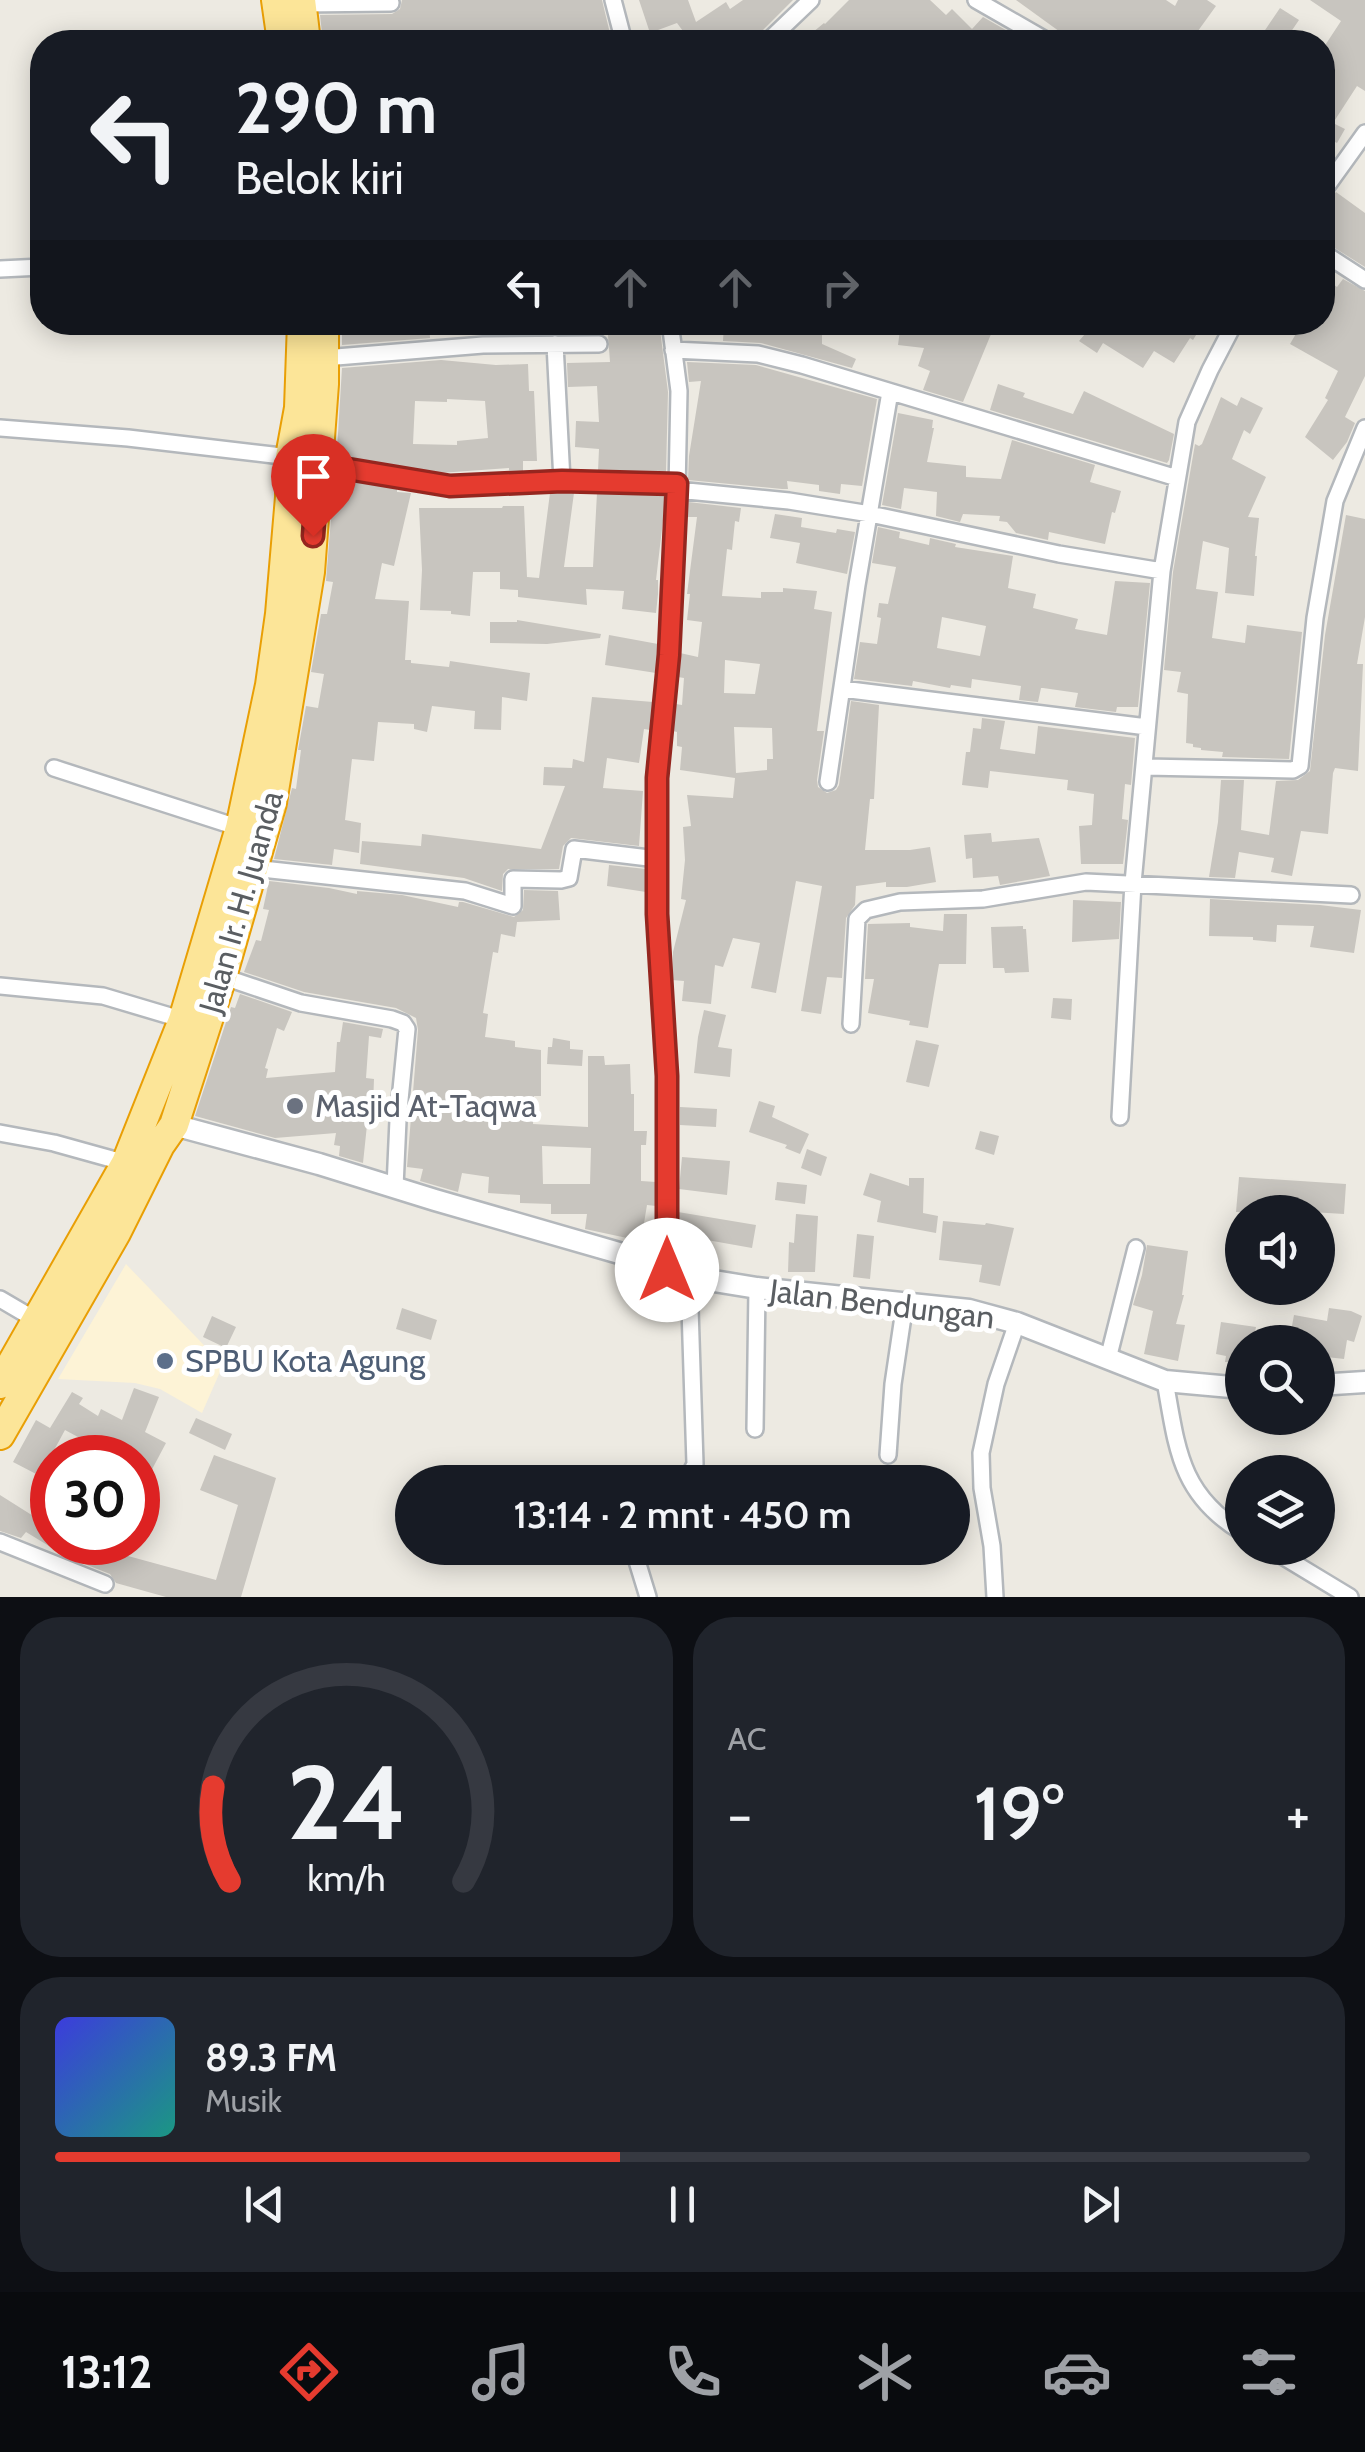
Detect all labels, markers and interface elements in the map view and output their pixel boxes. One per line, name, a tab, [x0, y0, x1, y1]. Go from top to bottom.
text: 290 m	[235, 65, 437, 151]
icon: left	[70, 70, 200, 200]
text: Belok kiri	[235, 151, 404, 205]
icon: left	[498, 260, 553, 315]
icon: ahead	[603, 260, 658, 315]
icon: ahead	[708, 260, 763, 315]
icon: right	[813, 260, 868, 315]
pin	[271, 434, 356, 537]
icon: arrive	[286, 449, 341, 504]
street label: Jalan Ir. H. Juanda	[190, 786, 291, 1019]
place label: Masjid At-Taqwa	[315, 1086, 537, 1125]
marker: Masjid At-Taqwa	[284, 1095, 306, 1117]
map controls	[1225, 1195, 1335, 1565]
button: sound	[1225, 1195, 1335, 1305]
position arrow	[615, 1218, 719, 1322]
street label: Jalan Bendungan	[766, 1270, 997, 1337]
button: search	[1225, 1325, 1335, 1435]
place label: SPBU Kota Agung	[185, 1341, 426, 1380]
marker: SPBU Kota Agung	[154, 1350, 176, 1372]
speed limit sign: 30	[30, 1435, 160, 1565]
button: layers	[1225, 1455, 1335, 1565]
text: 13:14 · 2 mnt · 450 m	[514, 1491, 851, 1538]
text: AC	[728, 1719, 767, 1758]
text: 24	[286, 1739, 406, 1865]
text: 19°	[973, 1768, 1064, 1859]
text: −	[728, 1781, 752, 1848]
text: +	[1286, 1781, 1310, 1848]
text: km/h	[307, 1857, 385, 1900]
text: 89.3 FM	[205, 2034, 337, 2081]
text: Musik	[205, 2081, 282, 2120]
icon: previous	[237, 2177, 292, 2232]
icon: pause	[655, 2177, 710, 2232]
icon: next	[1073, 2177, 1128, 2232]
icon: directions	[274, 2337, 344, 2407]
icon: music	[466, 2337, 536, 2407]
icon: phone	[658, 2337, 728, 2407]
icon: climate	[850, 2337, 920, 2407]
icon: car	[1042, 2337, 1112, 2407]
icon: filters	[1234, 2337, 1304, 2407]
text: 13:12	[61, 2345, 152, 2399]

